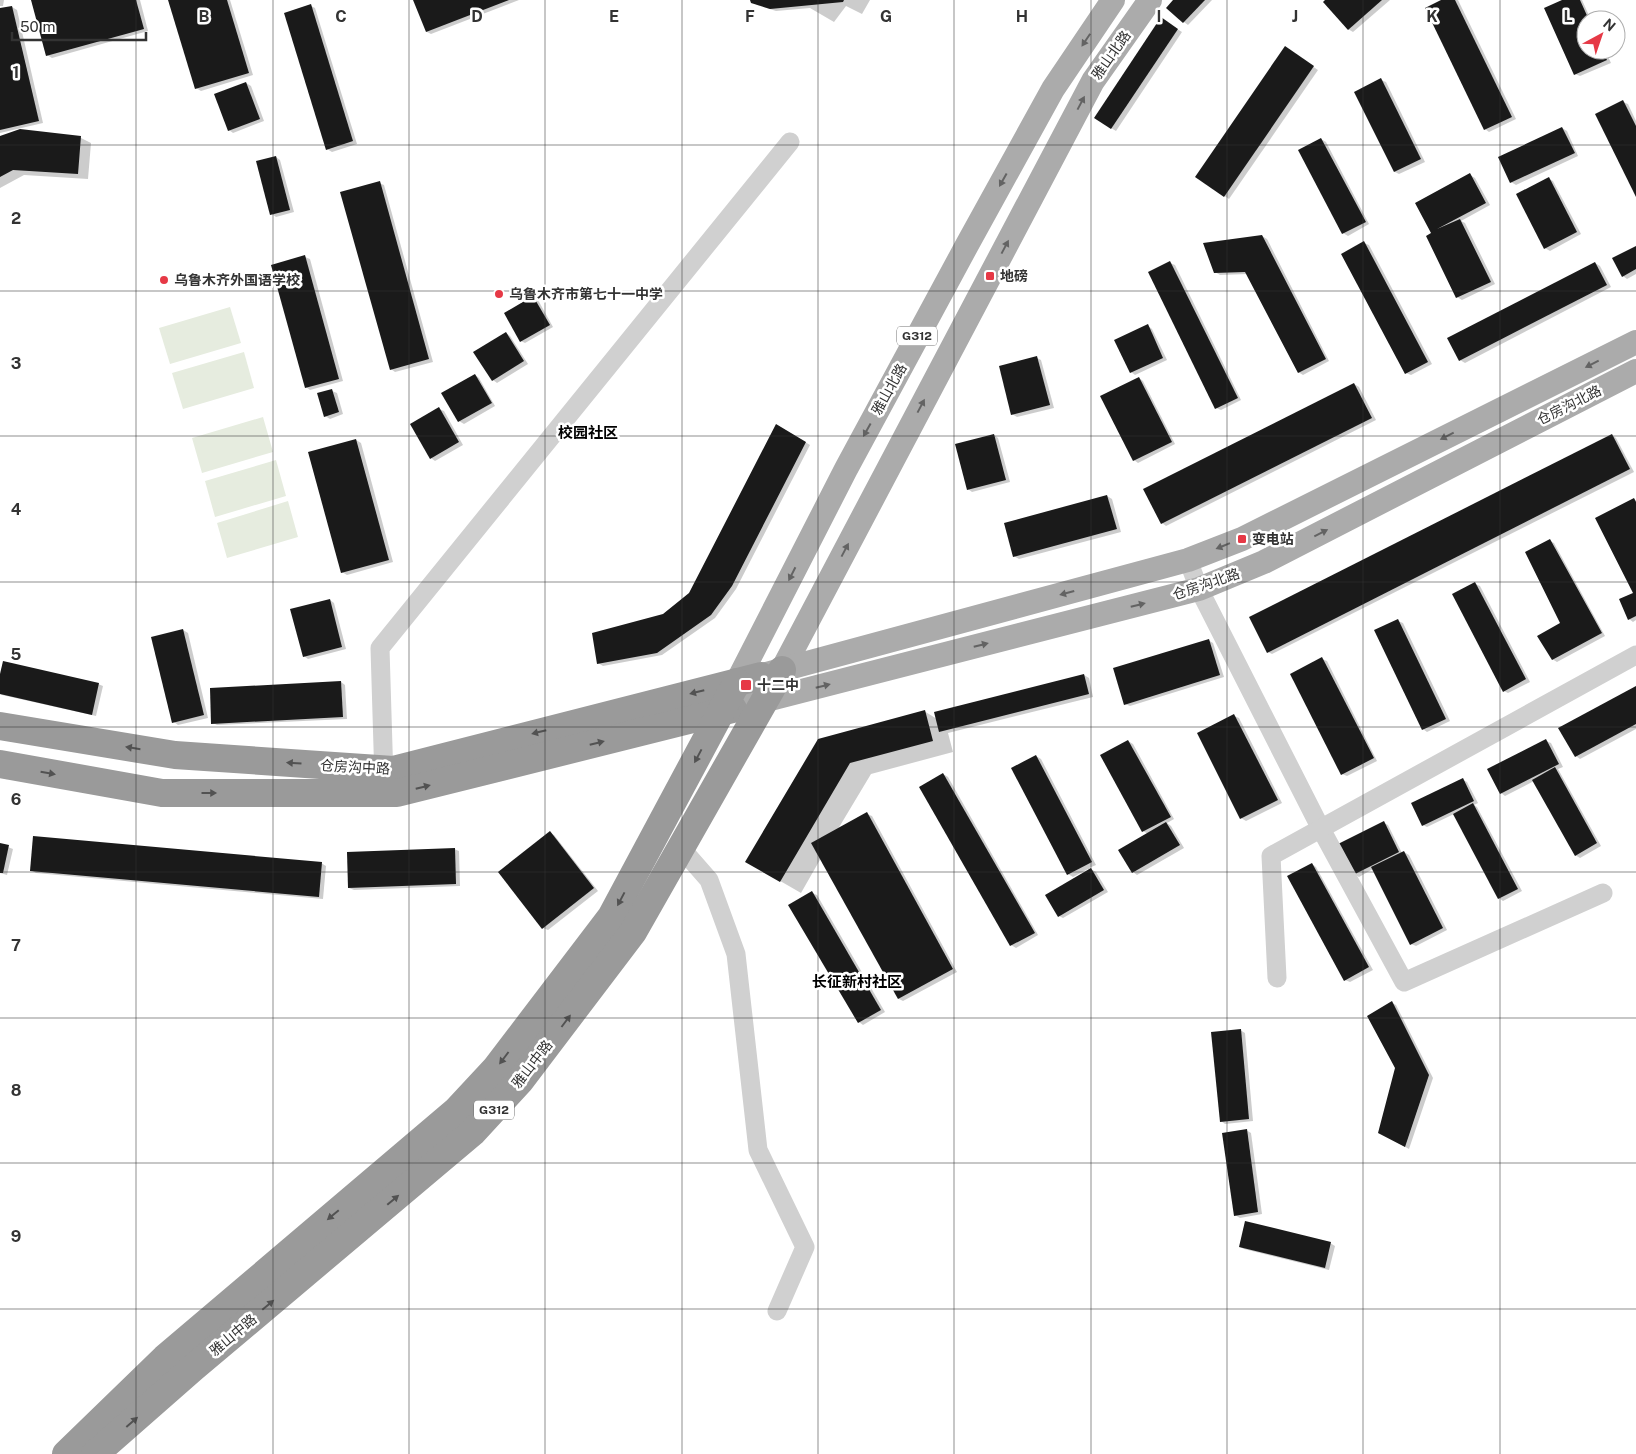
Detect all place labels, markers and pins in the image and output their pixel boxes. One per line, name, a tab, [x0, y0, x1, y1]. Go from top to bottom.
place label: 地磅	[1000, 268, 1028, 284]
marker: 地磅	[984, 270, 996, 282]
place label: 乌鲁木齐外国语学校	[174, 272, 300, 288]
marker: 乌鲁木齐外国语学校	[158, 274, 170, 286]
place label: 乌鲁木齐市第七十一中学	[509, 286, 663, 302]
marker: 乌鲁木齐市第七十一中学	[493, 288, 505, 300]
place label: 变电站	[1252, 531, 1294, 547]
marker: 变电站	[1236, 533, 1248, 545]
place label: 十二中	[757, 677, 799, 693]
marker: 十二中	[739, 678, 753, 692]

